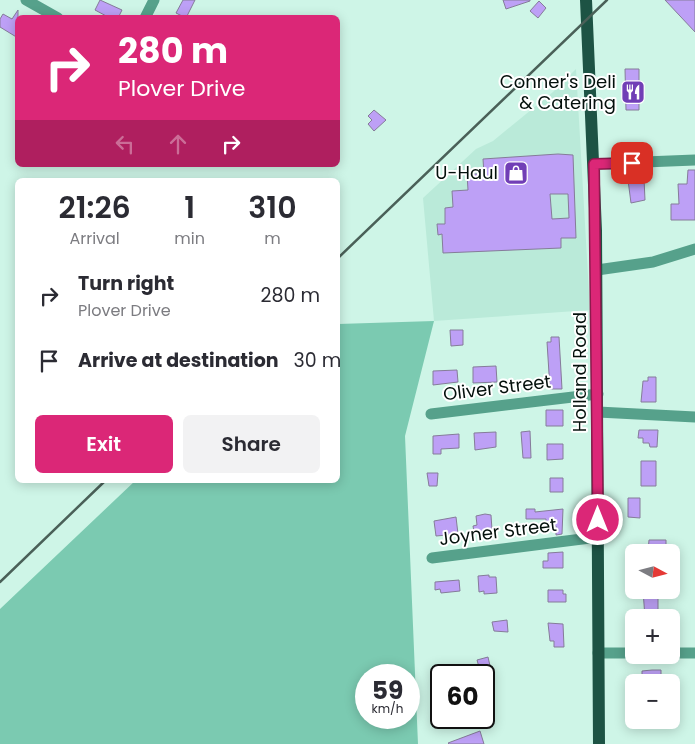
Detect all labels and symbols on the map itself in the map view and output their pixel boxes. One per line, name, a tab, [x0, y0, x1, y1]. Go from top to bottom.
place label: Conner's Deli & Catering	[500, 69, 616, 115]
restaurant icon: Conner's Deli & Catering	[620, 79, 646, 105]
pin	[611, 142, 653, 184]
place label: U-Haul	[435, 160, 498, 185]
shop icon: U-Haul	[503, 160, 529, 186]
street label: Holland Road	[567, 312, 592, 432]
street label: Oliver Street	[442, 368, 552, 407]
position arrow	[571, 493, 623, 545]
street label: Joyner Street	[438, 512, 558, 551]
north arrow	[625, 544, 680, 599]
speed limit sign: 60	[430, 664, 495, 729]

